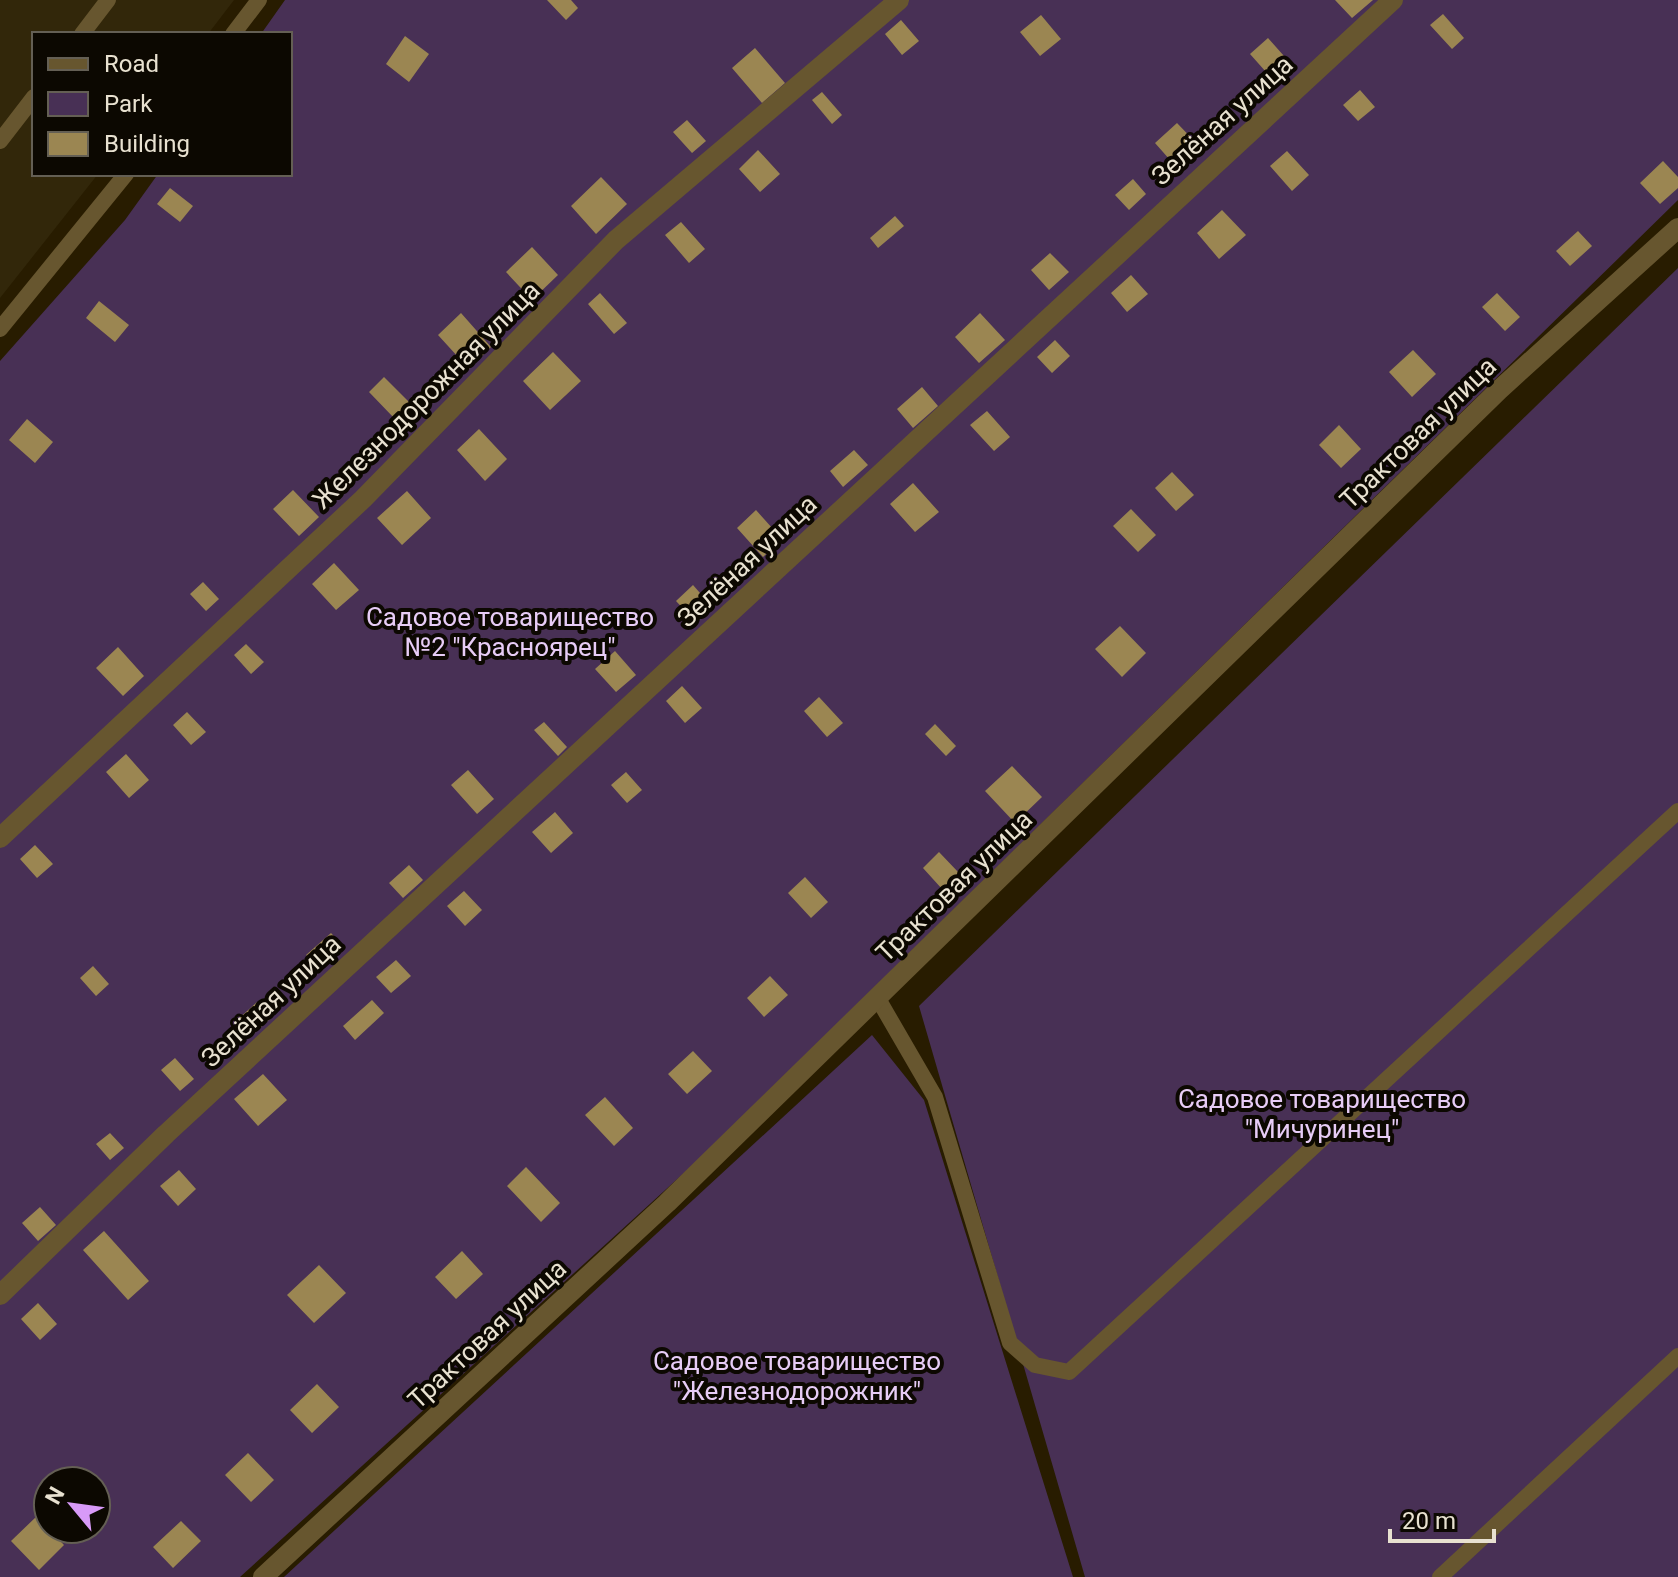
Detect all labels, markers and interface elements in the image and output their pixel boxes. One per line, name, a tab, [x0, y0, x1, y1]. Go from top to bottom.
legend	[32, 32, 292, 176]
street label: Зелёная улица	[1145, 49, 1299, 191]
text: Road	[104, 50, 159, 78]
text: Park	[104, 90, 153, 118]
text: Building	[104, 130, 190, 158]
street label: Железнодорожная улица	[306, 275, 546, 515]
street label: Трактовая улица	[1334, 351, 1502, 515]
street label: Зелёная улица	[671, 489, 823, 633]
park label: Садовое товарищество №2 "Красноярец"	[366, 602, 654, 662]
street label: Трактовая улица	[870, 804, 1038, 968]
street label: Зелёная улица	[195, 929, 347, 1073]
park label: Садовое товарищество "Мичуринец"	[1178, 1084, 1466, 1144]
street label: Трактовая улица	[402, 1253, 572, 1415]
park label: Садовое товарищество "Железнодорожник"	[653, 1346, 941, 1406]
north arrow	[32, 1465, 112, 1545]
text: N	[40, 1483, 70, 1508]
scale bar	[1390, 1493, 1494, 1543]
text: 20 m	[1402, 1507, 1456, 1535]

